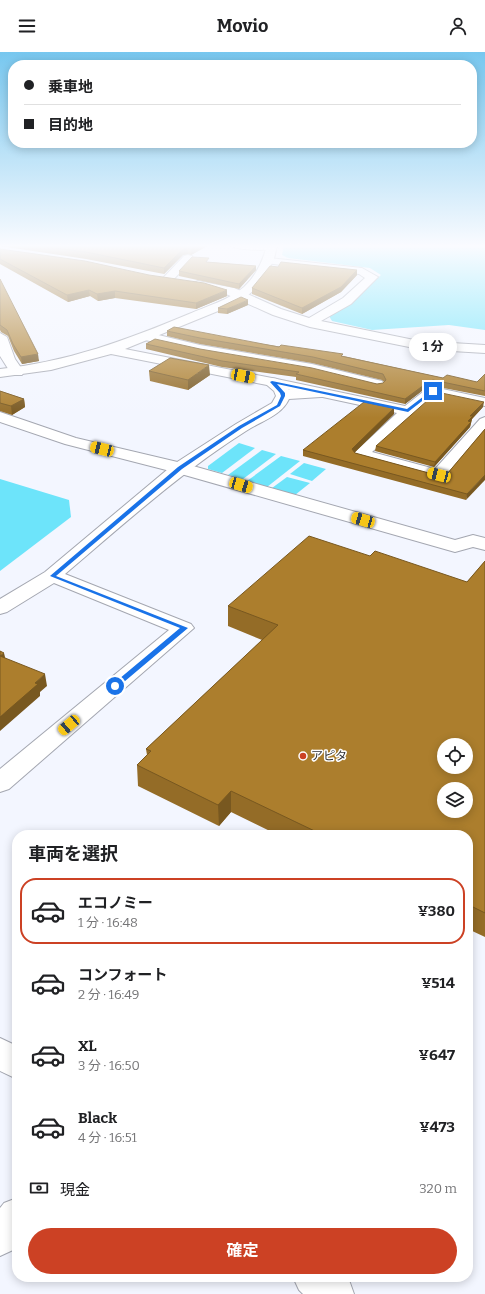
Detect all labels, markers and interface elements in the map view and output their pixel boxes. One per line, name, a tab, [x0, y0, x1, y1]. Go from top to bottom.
icon: menu	[16, 15, 38, 37]
text: Movio	[217, 15, 268, 37]
icon: person	[447, 15, 469, 37]
text: 乗車地	[48, 78, 93, 96]
text: 目的地	[48, 116, 93, 134]
callout: 1 分	[409, 333, 457, 361]
text: 1 分	[423, 339, 443, 354]
car	[230, 368, 256, 384]
route end	[424, 382, 442, 400]
car	[89, 440, 115, 458]
car	[426, 466, 452, 484]
car	[228, 476, 254, 494]
car	[350, 511, 376, 529]
route start	[106, 677, 124, 695]
car	[56, 713, 82, 737]
map controls	[437, 738, 473, 818]
button: locate	[437, 738, 473, 774]
place label: アピタ	[311, 749, 347, 763]
marker: アピタ	[298, 751, 308, 761]
button: layers	[437, 782, 473, 818]
text: 車両を選択	[28, 843, 118, 865]
icon: car	[30, 893, 66, 929]
text: エコノミー	[78, 894, 153, 912]
text: ¥380	[418, 902, 455, 920]
text: 1 分 · 16:48	[78, 915, 138, 930]
icon: car	[30, 965, 66, 1001]
text: コンフォート	[78, 966, 168, 984]
text: ¥514	[421, 974, 455, 992]
text: 2 分 · 16:49	[78, 987, 139, 1002]
icon: car	[30, 1037, 66, 1073]
text: XL	[78, 1037, 97, 1055]
text: ¥647	[419, 1046, 455, 1064]
text: 3 分 · 16:50	[78, 1058, 140, 1073]
icon: car	[30, 1109, 66, 1145]
text: Black	[78, 1109, 117, 1127]
text: ¥473	[419, 1118, 455, 1136]
text: 4 分 · 16:51	[78, 1130, 137, 1145]
icon: cash	[28, 1177, 50, 1199]
text: 現金	[60, 1181, 90, 1199]
text: 320 m	[419, 1181, 457, 1196]
button: 確定	[28, 1228, 457, 1274]

